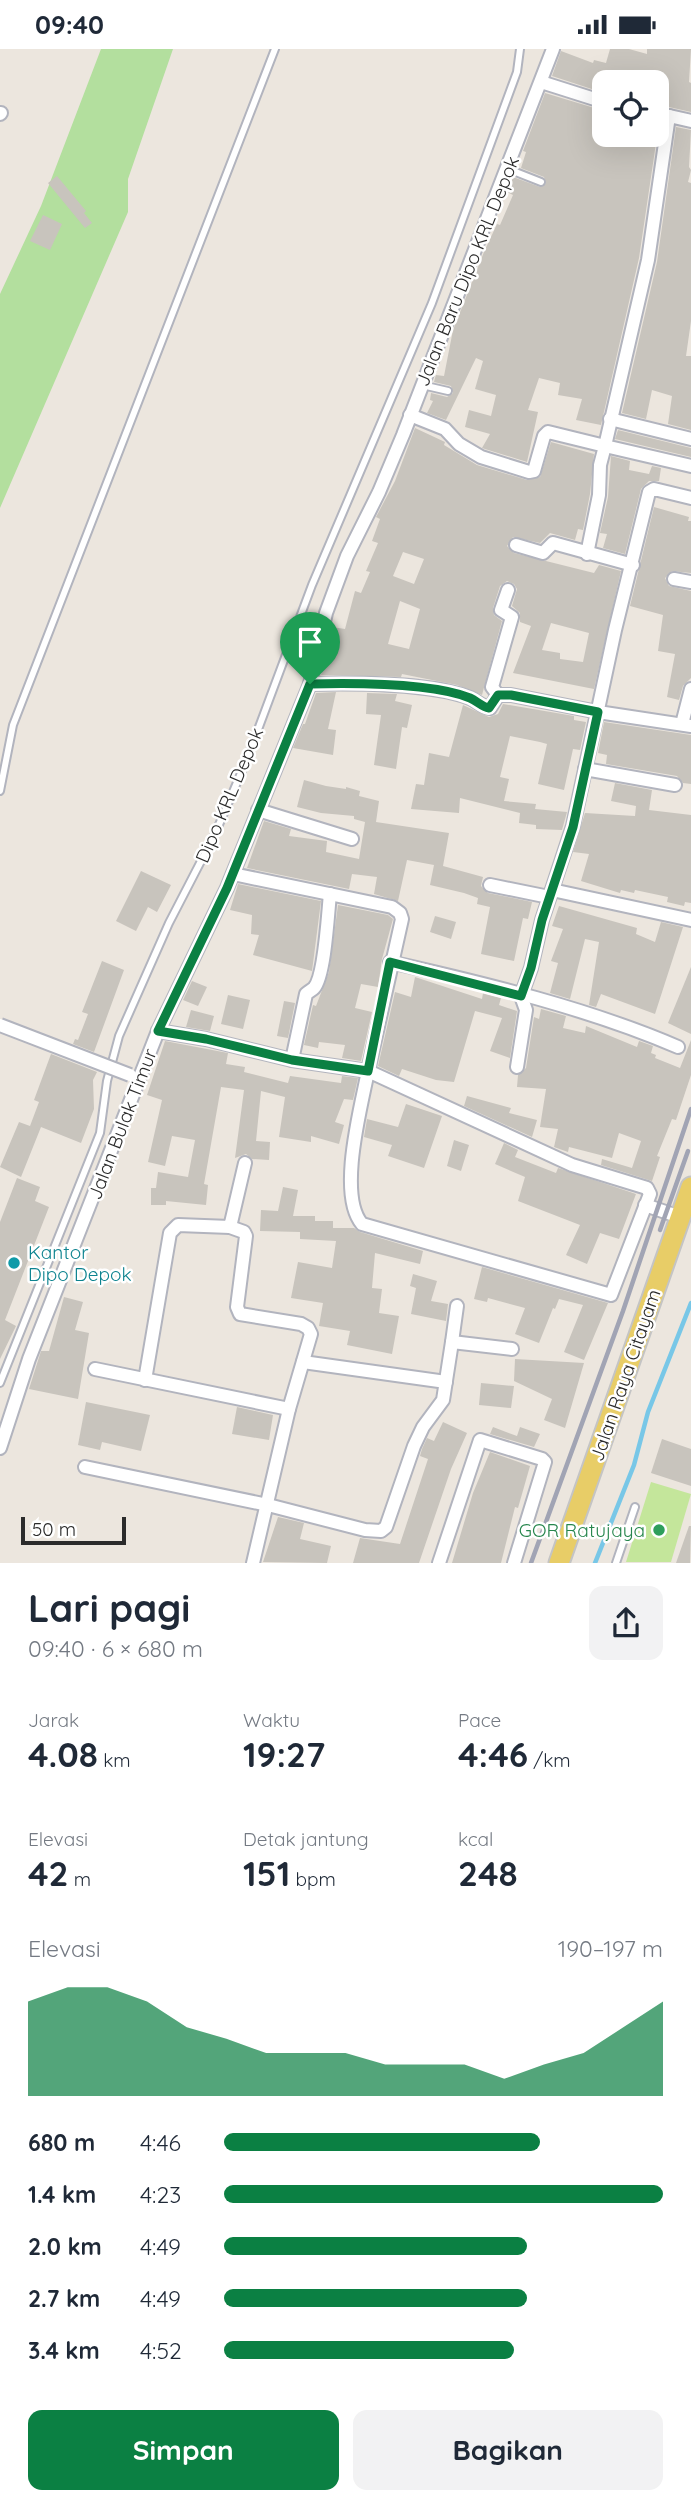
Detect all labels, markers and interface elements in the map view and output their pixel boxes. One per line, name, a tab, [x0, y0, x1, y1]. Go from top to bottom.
text: 09:40	[35, 8, 104, 41]
map controls	[592, 70, 669, 147]
button: locate	[592, 70, 669, 147]
street label: Jalan Baru Dipo KRL Depok	[410, 152, 524, 390]
pin	[280, 612, 340, 684]
icon: arrive	[291, 623, 329, 661]
street label: Dipo KRL Depok	[190, 724, 268, 866]
street label: Jalan Bulak Timur	[82, 1044, 162, 1203]
place label: Kantor Dipo Depok	[28, 1240, 132, 1286]
marker: Kantor Dipo Depok	[6, 1255, 22, 1271]
street label: Jalan Raya Citayam	[584, 1286, 666, 1464]
scale bar	[21, 1513, 126, 1545]
text: 50 m	[32, 1517, 76, 1541]
place label: GOR Ratujaya	[519, 1518, 645, 1542]
marker: GOR Ratujaya	[651, 1522, 667, 1538]
text: Lari pagi	[28, 1584, 190, 1632]
button: share	[589, 1586, 663, 1660]
text: 09:40 · 6 × 680 m	[28, 1634, 203, 1663]
text: Jarak	[28, 1708, 79, 1732]
text: Waktu	[243, 1708, 300, 1732]
text: Pace	[458, 1708, 501, 1732]
text: 4.08	[28, 1732, 98, 1776]
text: 19:27	[243, 1732, 325, 1776]
text: 4:46	[458, 1732, 528, 1776]
text: km	[98, 1748, 131, 1772]
text: /km	[528, 1748, 571, 1772]
text: Elevasi	[28, 1827, 88, 1851]
text: Detak jantung	[243, 1827, 369, 1851]
text: kcal	[458, 1827, 493, 1851]
text: 42	[28, 1851, 69, 1895]
text: 151	[243, 1851, 290, 1895]
text: 248	[458, 1851, 518, 1895]
text: m	[69, 1867, 91, 1891]
text: bpm	[290, 1867, 336, 1891]
text: Elevasi	[28, 1934, 101, 1963]
text: 190–197 m	[558, 1934, 663, 1963]
text: 680 m	[28, 2128, 95, 2157]
text: 4:46	[140, 2128, 181, 2157]
text: 1.4 km	[28, 2180, 96, 2209]
text: 4:23	[140, 2180, 181, 2209]
text: 2.0 km	[28, 2232, 102, 2261]
text: 4:49	[140, 2232, 181, 2261]
text: 2.7 km	[28, 2284, 100, 2313]
text: 4:49	[140, 2284, 181, 2313]
text: 3.4 km	[28, 2336, 100, 2365]
text: 4:52	[140, 2336, 182, 2365]
button: Simpan	[28, 2410, 339, 2490]
button: Bagikan	[353, 2410, 663, 2490]

